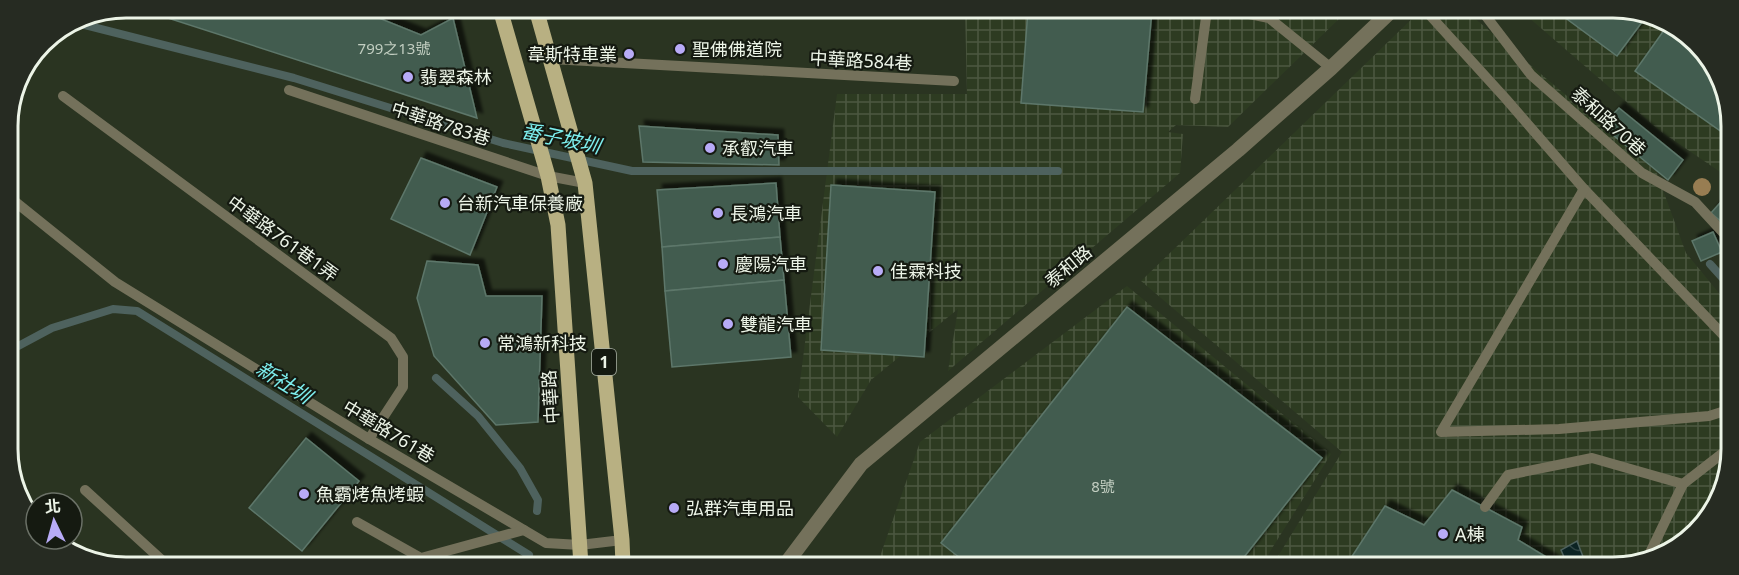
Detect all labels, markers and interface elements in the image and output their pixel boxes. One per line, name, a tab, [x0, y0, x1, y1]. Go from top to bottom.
place label: 聖佛佛道院	[692, 37, 782, 61]
house number: 799之13號	[358, 38, 430, 58]
place label: 韋斯特車業	[527, 42, 617, 66]
marker: 聖佛佛道院	[673, 42, 687, 56]
street label: 中華路584巷	[809, 45, 913, 75]
marker: 韋斯特車業	[622, 47, 636, 61]
place label: 翡翠森林	[420, 65, 492, 89]
marker: 翡翠森林	[401, 70, 415, 84]
street label: 泰和路70巷	[1567, 81, 1651, 161]
street label: 中華路783巷	[388, 96, 494, 150]
water label: 番子坡圳	[519, 116, 606, 160]
place label: 承叡汽車	[722, 136, 794, 160]
marker: 承叡汽車	[703, 141, 717, 155]
street label: 中華路761巷1弄	[223, 190, 343, 286]
place label: 台新汽車保養廠	[457, 191, 583, 215]
marker: 台新汽車保養廠	[438, 196, 452, 210]
place label: 長鴻汽車	[730, 201, 802, 225]
marker: 長鴻汽車	[711, 206, 725, 220]
street label: 泰和路	[1040, 239, 1096, 293]
place label: 慶陽汽車	[735, 252, 807, 276]
marker: 慶陽汽車	[716, 257, 730, 271]
place label: 佳霖科技	[890, 259, 962, 283]
marker: 佳霖科技	[871, 264, 885, 278]
place label: 雙龍汽車	[740, 312, 812, 336]
marker: 雙龍汽車	[721, 317, 735, 331]
place label: 常鴻新科技	[497, 331, 587, 355]
marker: 常鴻新科技	[478, 336, 492, 350]
road number: 1	[592, 349, 616, 375]
water label: 新社圳	[251, 355, 319, 411]
street label: 中華路	[536, 369, 564, 425]
street label: 中華路761巷	[339, 394, 439, 468]
house number: 8號	[1091, 476, 1115, 496]
place label: 魚霸烤魚烤蝦	[316, 482, 424, 506]
marker: 魚霸烤魚烤蝦	[297, 487, 311, 501]
north arrow	[24, 491, 84, 551]
text: 北	[44, 494, 62, 518]
place label: 弘群汽車用品	[686, 496, 794, 520]
marker: 弘群汽車用品	[667, 501, 681, 515]
place label: A棟	[1455, 522, 1485, 546]
marker: A棟	[1436, 527, 1450, 541]

